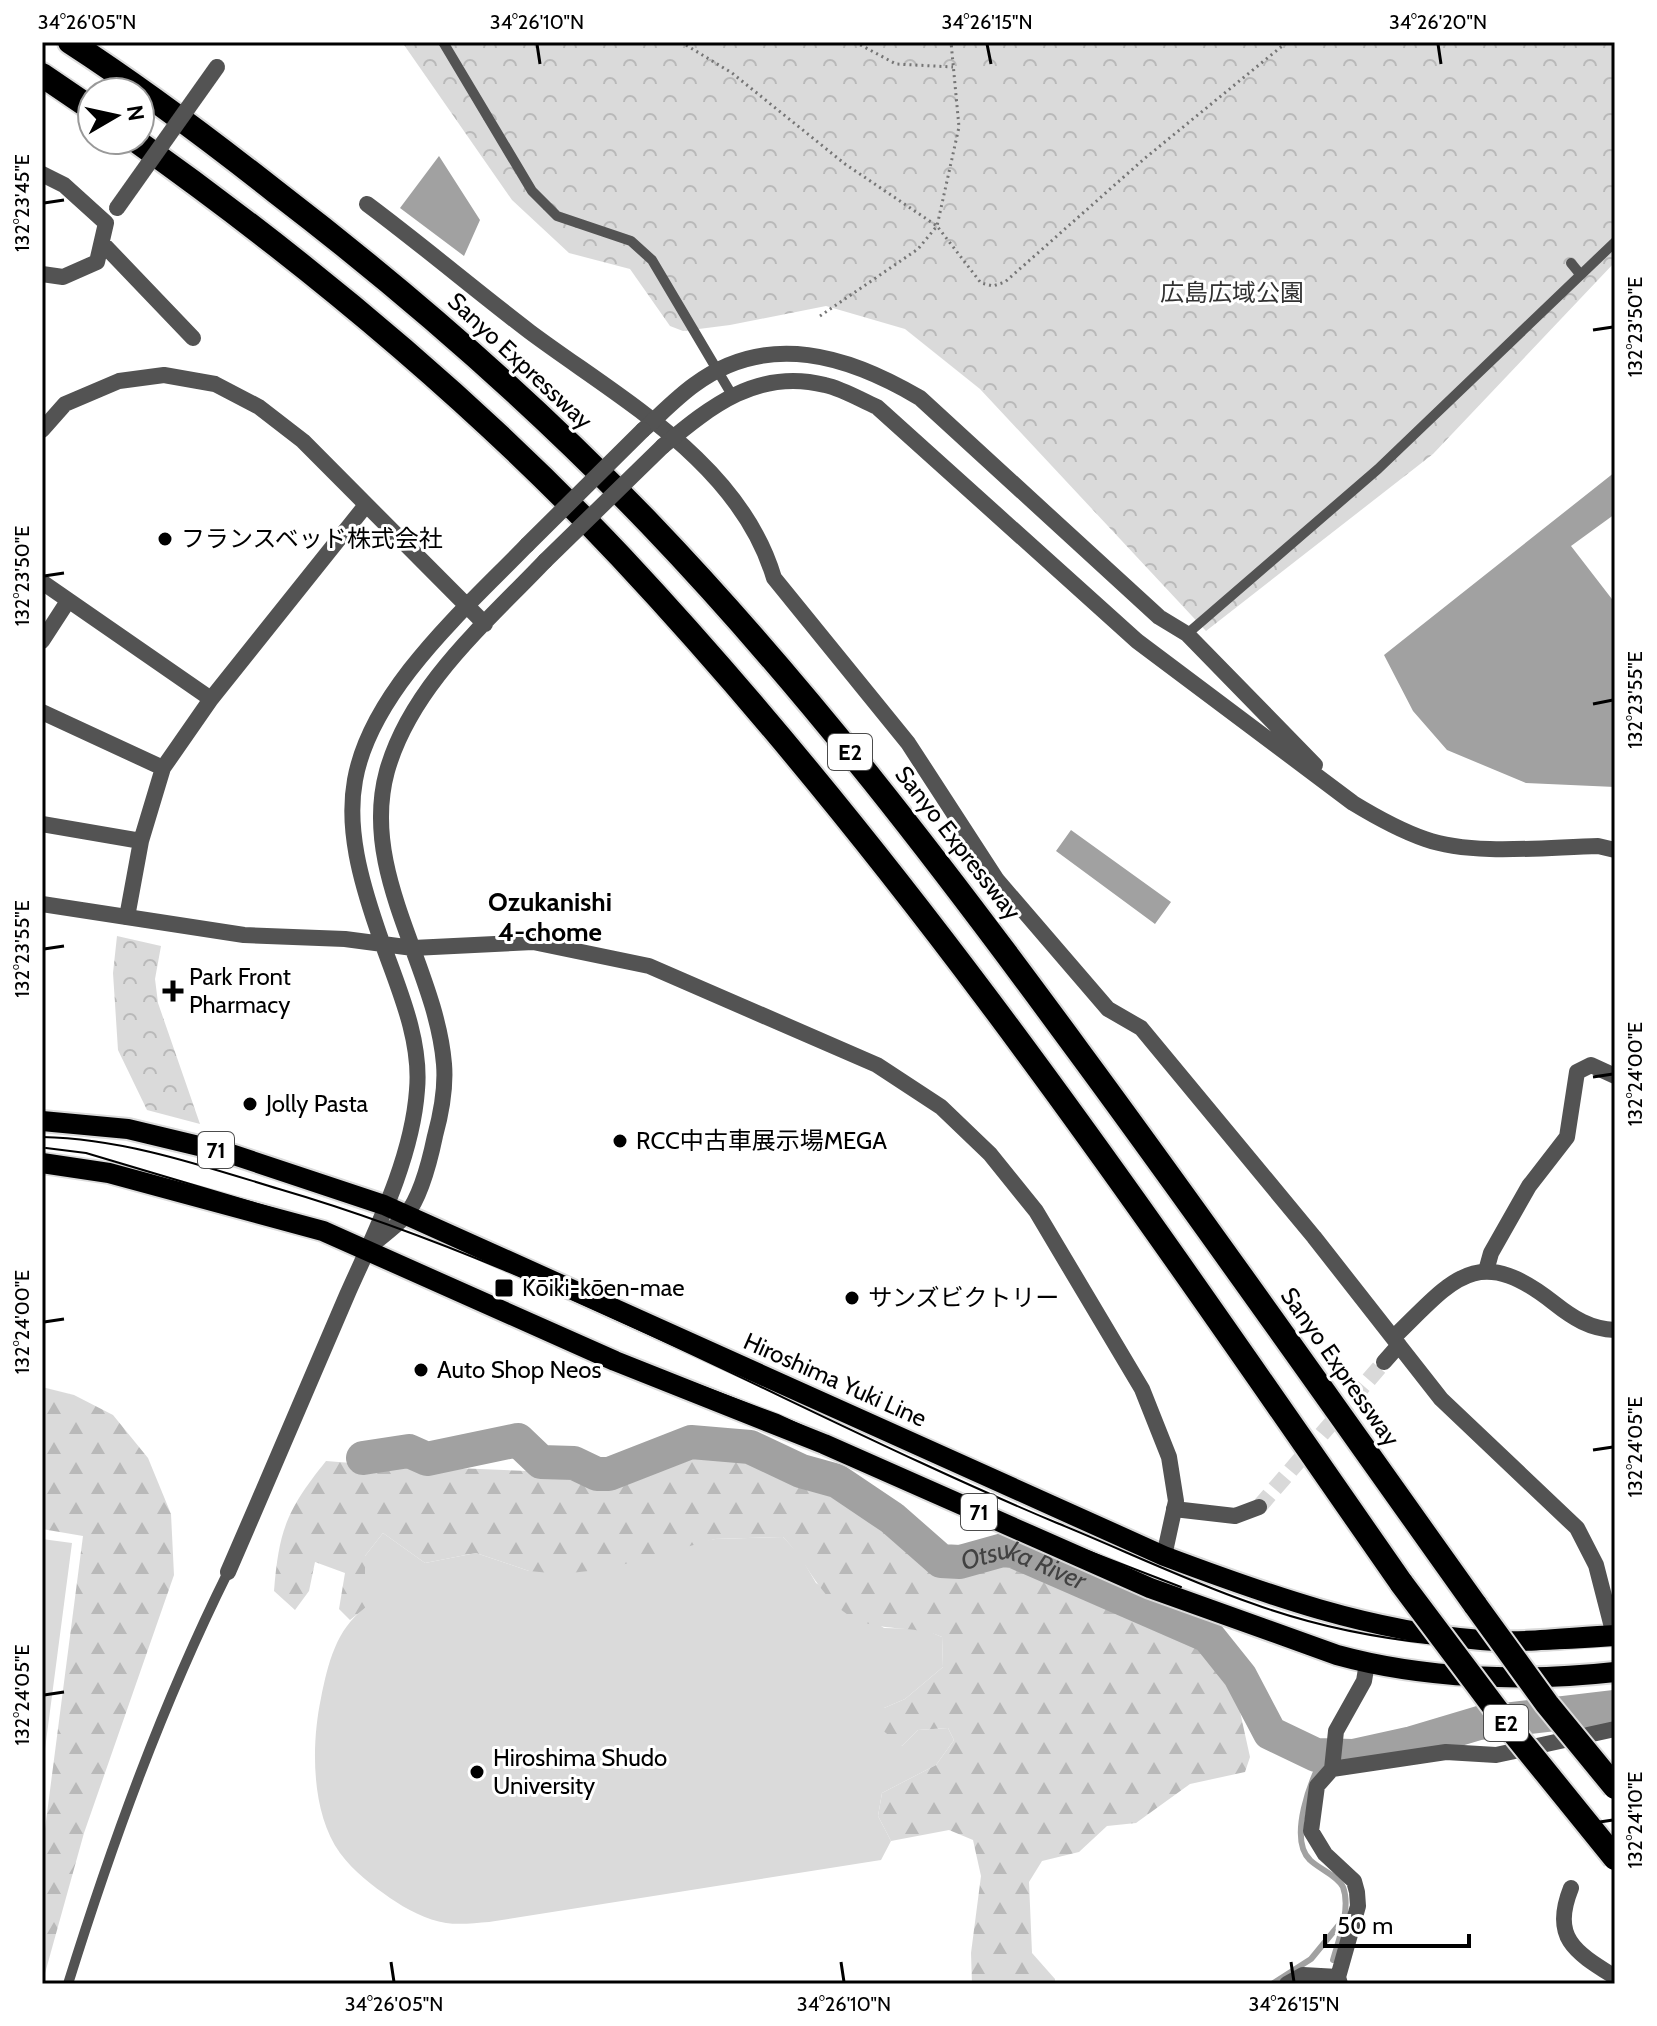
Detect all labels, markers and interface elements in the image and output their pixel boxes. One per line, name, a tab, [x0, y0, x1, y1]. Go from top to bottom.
text: 34°26'05"N	[38, 10, 136, 34]
text: 34°26'10"N	[490, 10, 584, 34]
text: 34°26'15"N	[941, 10, 1033, 34]
text: 34°26'20"N	[1389, 10, 1487, 34]
north arrow	[76, 76, 156, 156]
text: N	[121, 103, 150, 123]
text: 132°23'45"E	[10, 154, 34, 252]
text: 132°23'50"E	[1623, 277, 1647, 377]
park label: 広島広域公園	[1160, 278, 1304, 307]
street label: Sanyo Expressway	[442, 286, 599, 435]
place label: フランスベッド株式会社	[181, 524, 443, 553]
text: 132°23'50"E	[10, 526, 34, 626]
marker: フランスベッド株式会社	[156, 530, 174, 548]
text: 132°23'55"E	[1623, 651, 1647, 749]
road number: E2	[828, 734, 872, 770]
street label: Sanyo Expressway	[889, 760, 1027, 925]
district label: Ozukanishi 4-chome	[488, 886, 612, 948]
text: 132°23'55"E	[10, 900, 34, 998]
place label: Park Front Pharmacy	[189, 962, 291, 1019]
marker: Park Front Pharmacy	[164, 982, 182, 1000]
text: 132°24'00"E	[1623, 1022, 1647, 1126]
place label: Jolly Pasta	[265, 1089, 369, 1118]
marker: Jolly Pasta	[241, 1095, 259, 1113]
place label: RCC中古車展示場MEGA	[636, 1126, 887, 1155]
road number: 71	[198, 1132, 234, 1168]
marker: RCC中古車展示場MEGA	[611, 1132, 629, 1150]
text: 132°24'00"E	[10, 1270, 34, 1374]
place label: Kōiki-kōen-mae	[522, 1273, 685, 1302]
marker: Kōiki-kōen-mae	[493, 1277, 515, 1299]
street label: Sanyo Expressway	[1275, 1282, 1406, 1452]
place label: サンズビクトリー	[868, 1283, 1060, 1312]
marker: サンズビクトリー	[843, 1289, 861, 1307]
street label: Hiroshima Yuki Line	[739, 1326, 931, 1433]
place label: Auto Shop Neos	[437, 1355, 602, 1384]
marker: Auto Shop Neos	[412, 1361, 430, 1379]
text: 132°24'05"E	[1623, 1396, 1647, 1498]
road number: 71	[961, 1494, 997, 1530]
water label: Otsuka River	[957, 1533, 1092, 1597]
text: 132°24'05"E	[10, 1644, 34, 1746]
road number: E2	[1484, 1705, 1528, 1741]
place label: Hiroshima Shudo University	[493, 1743, 667, 1800]
marker: Hiroshima Shudo University	[468, 1763, 486, 1781]
text: 132°24'10"E	[1623, 1772, 1647, 1868]
scale bar	[1325, 1898, 1469, 1948]
text: 50 m	[1337, 1911, 1393, 1940]
text: 34°26'05"N	[345, 1992, 443, 2016]
text: 34°26'10"N	[797, 1992, 891, 2016]
text: 34°26'15"N	[1248, 1992, 1340, 2016]

